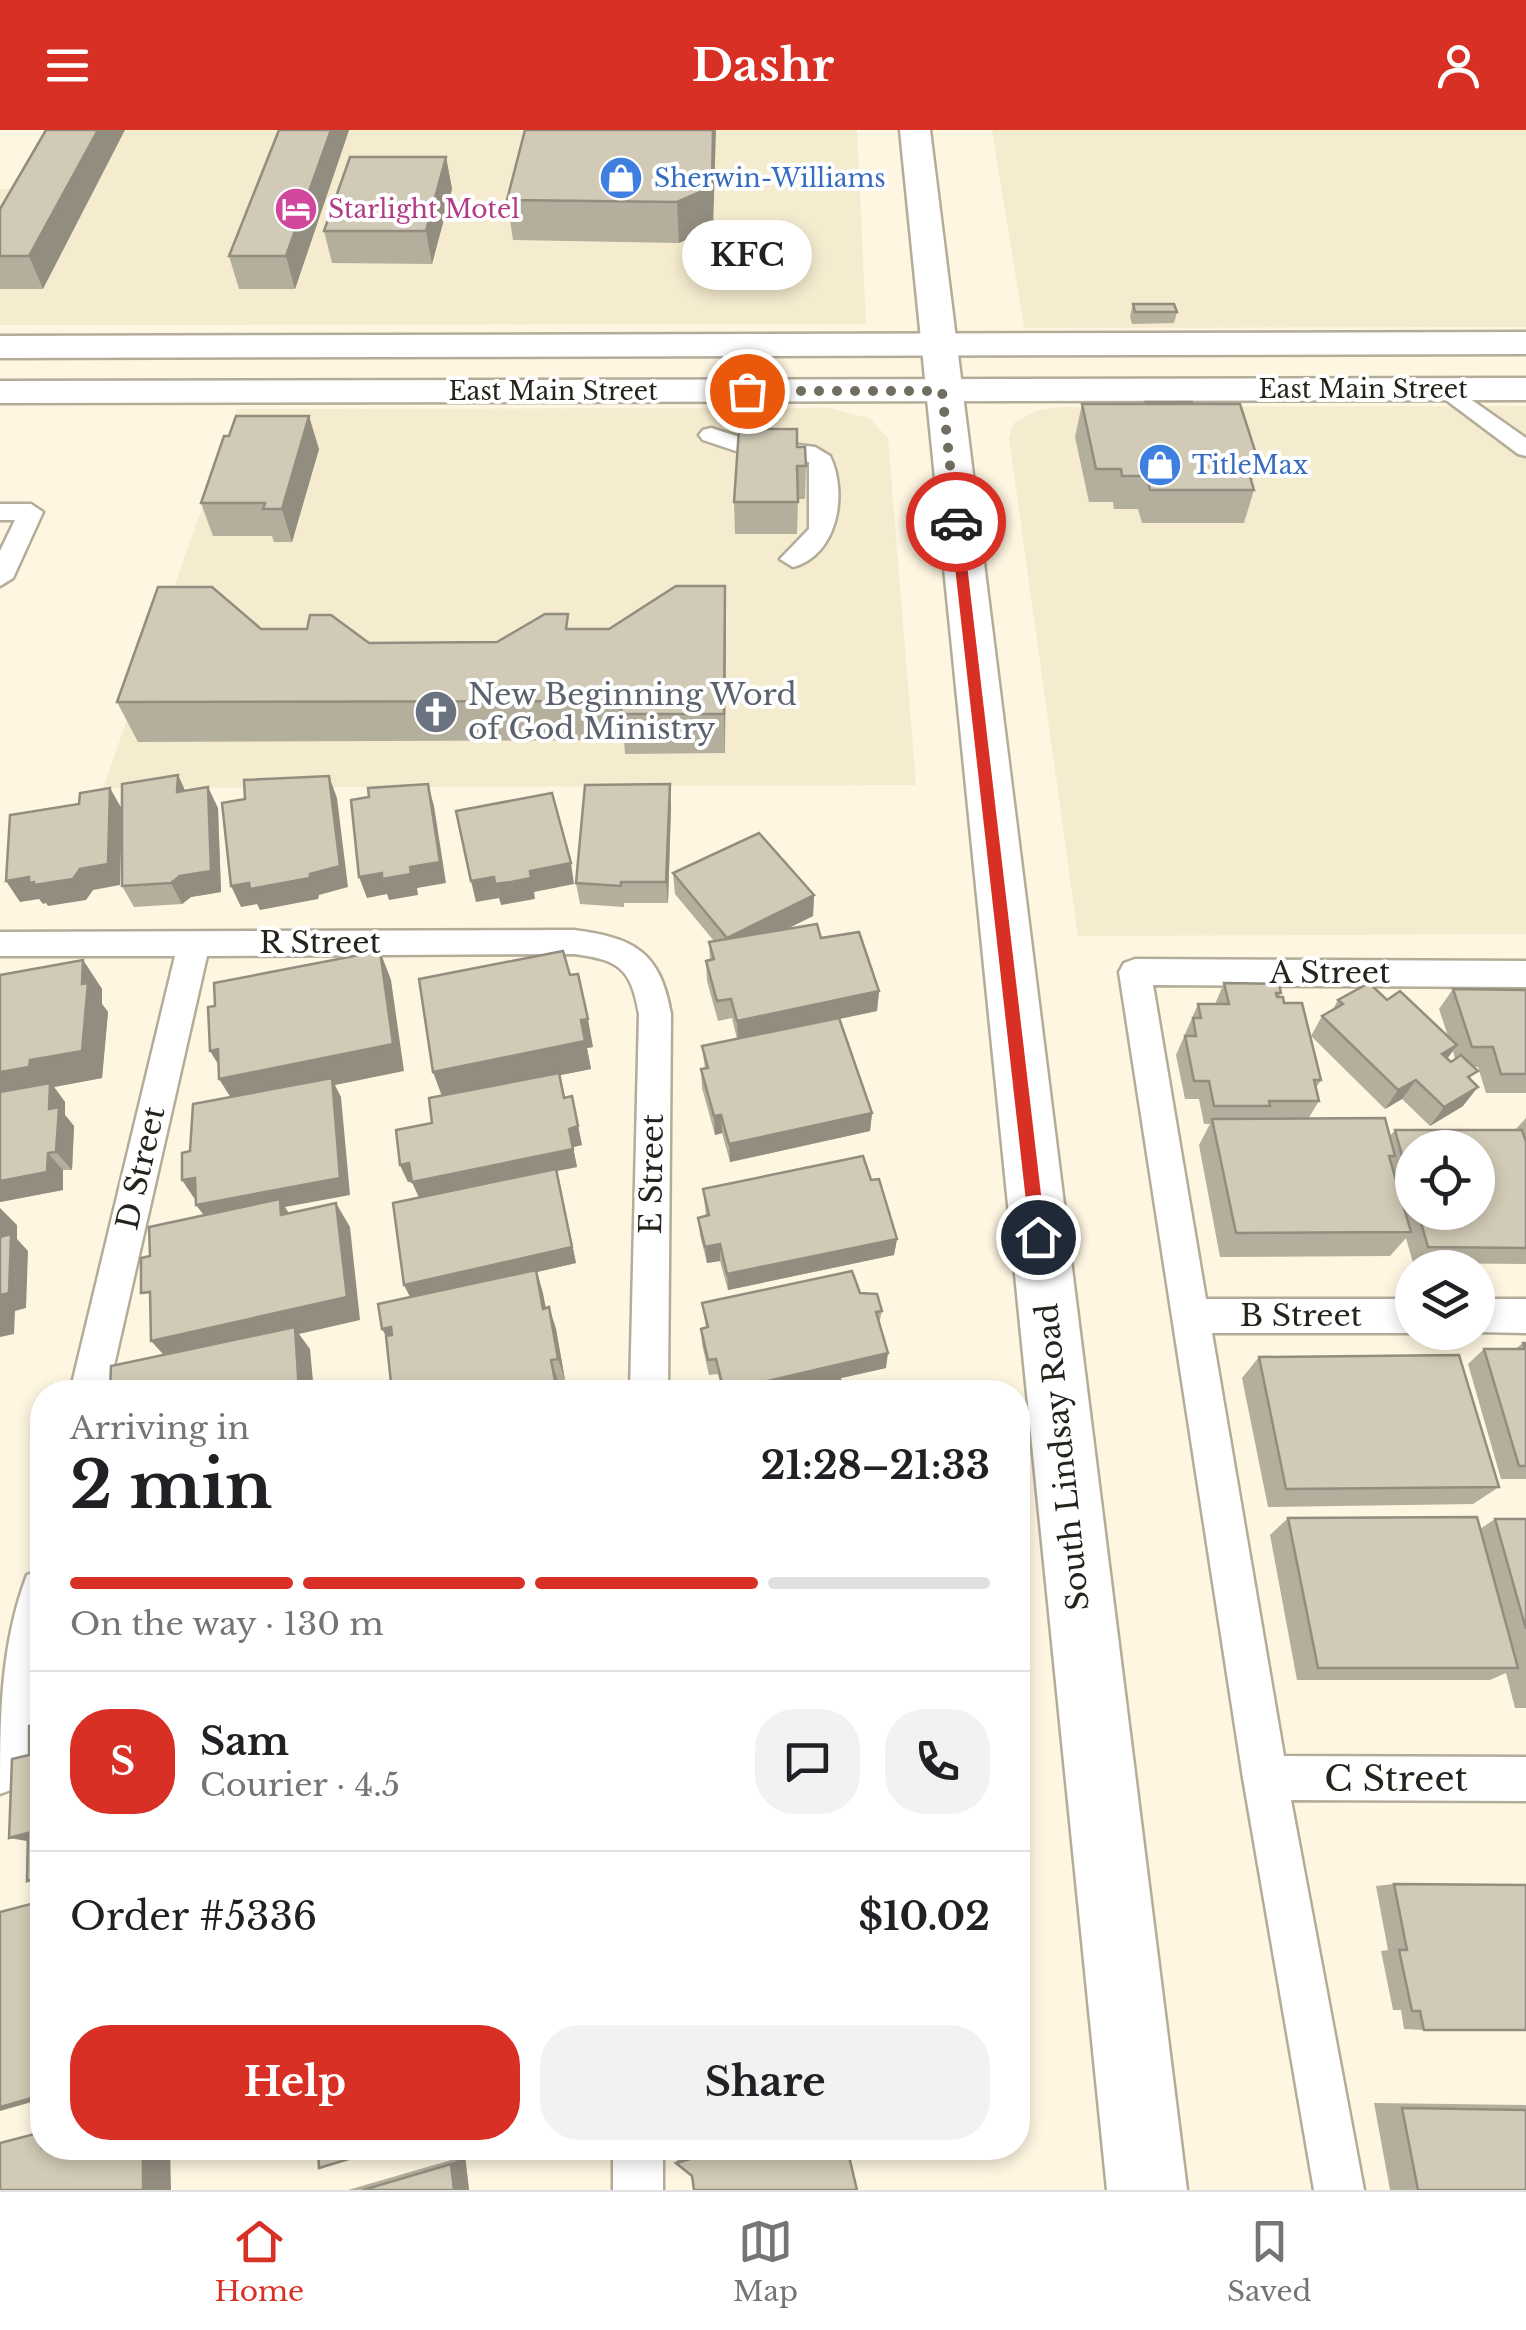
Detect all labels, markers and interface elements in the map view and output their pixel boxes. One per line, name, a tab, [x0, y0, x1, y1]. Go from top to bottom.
text: Dashr	[692, 37, 834, 93]
icon: menu	[40, 38, 95, 93]
icon: person	[1431, 38, 1486, 93]
shop icon: Sherwin-Williams	[598, 155, 644, 201]
place label: Sherwin-Williams	[654, 163, 886, 194]
hotel icon: Starlight Motel	[273, 186, 319, 232]
place label: Starlight Motel	[328, 194, 520, 225]
callout: KFC	[682, 221, 812, 291]
text: KFC	[710, 235, 784, 275]
pin	[705, 349, 790, 434]
icon: bag	[720, 364, 775, 419]
street label: East Main Street	[1258, 374, 1468, 405]
street label: East Main Street	[448, 376, 658, 407]
shop icon: TitleMax	[1137, 442, 1183, 488]
place label: TitleMax	[1192, 450, 1308, 481]
courier	[906, 472, 1006, 572]
icon: car	[929, 495, 984, 550]
place label: New Beginning Word of God Ministry	[468, 676, 797, 747]
church icon: New Beginning Word of God Ministry	[413, 689, 459, 735]
street label: R Street	[259, 924, 381, 961]
street label: A Street	[1269, 954, 1391, 991]
street label: D Street	[108, 1102, 173, 1233]
street label: E Street	[632, 1113, 671, 1235]
map controls	[1395, 1130, 1495, 1350]
button: locate	[1395, 1130, 1495, 1230]
pin	[996, 1195, 1081, 1280]
icon: home	[1011, 1210, 1066, 1265]
button: layers	[1395, 1250, 1495, 1350]
street label: B Street	[1240, 1297, 1363, 1334]
street label: South Lindsay Road	[1028, 1301, 1097, 1613]
text: Arriving in	[70, 1408, 249, 1448]
text: 21:28–21:33	[761, 1442, 990, 1489]
text: 2 min	[70, 1445, 272, 1526]
text: On the way · 130 m	[70, 1604, 384, 1644]
button: chat	[755, 1709, 860, 1814]
button: phone	[885, 1709, 990, 1814]
text: Sam	[200, 1718, 289, 1765]
text: S	[110, 1738, 135, 1785]
street label: C Street	[1324, 1757, 1468, 1800]
text: Courier · 4.5	[200, 1765, 400, 1805]
text: Order #5336	[70, 1893, 317, 1940]
text: $10.02	[858, 1893, 990, 1940]
button: Help	[70, 2025, 520, 2140]
button: Share	[540, 2025, 990, 2140]
tab: Home	[214, 2214, 304, 2309]
tab: Map	[733, 2214, 798, 2309]
tab: Saved	[1227, 2214, 1311, 2309]

